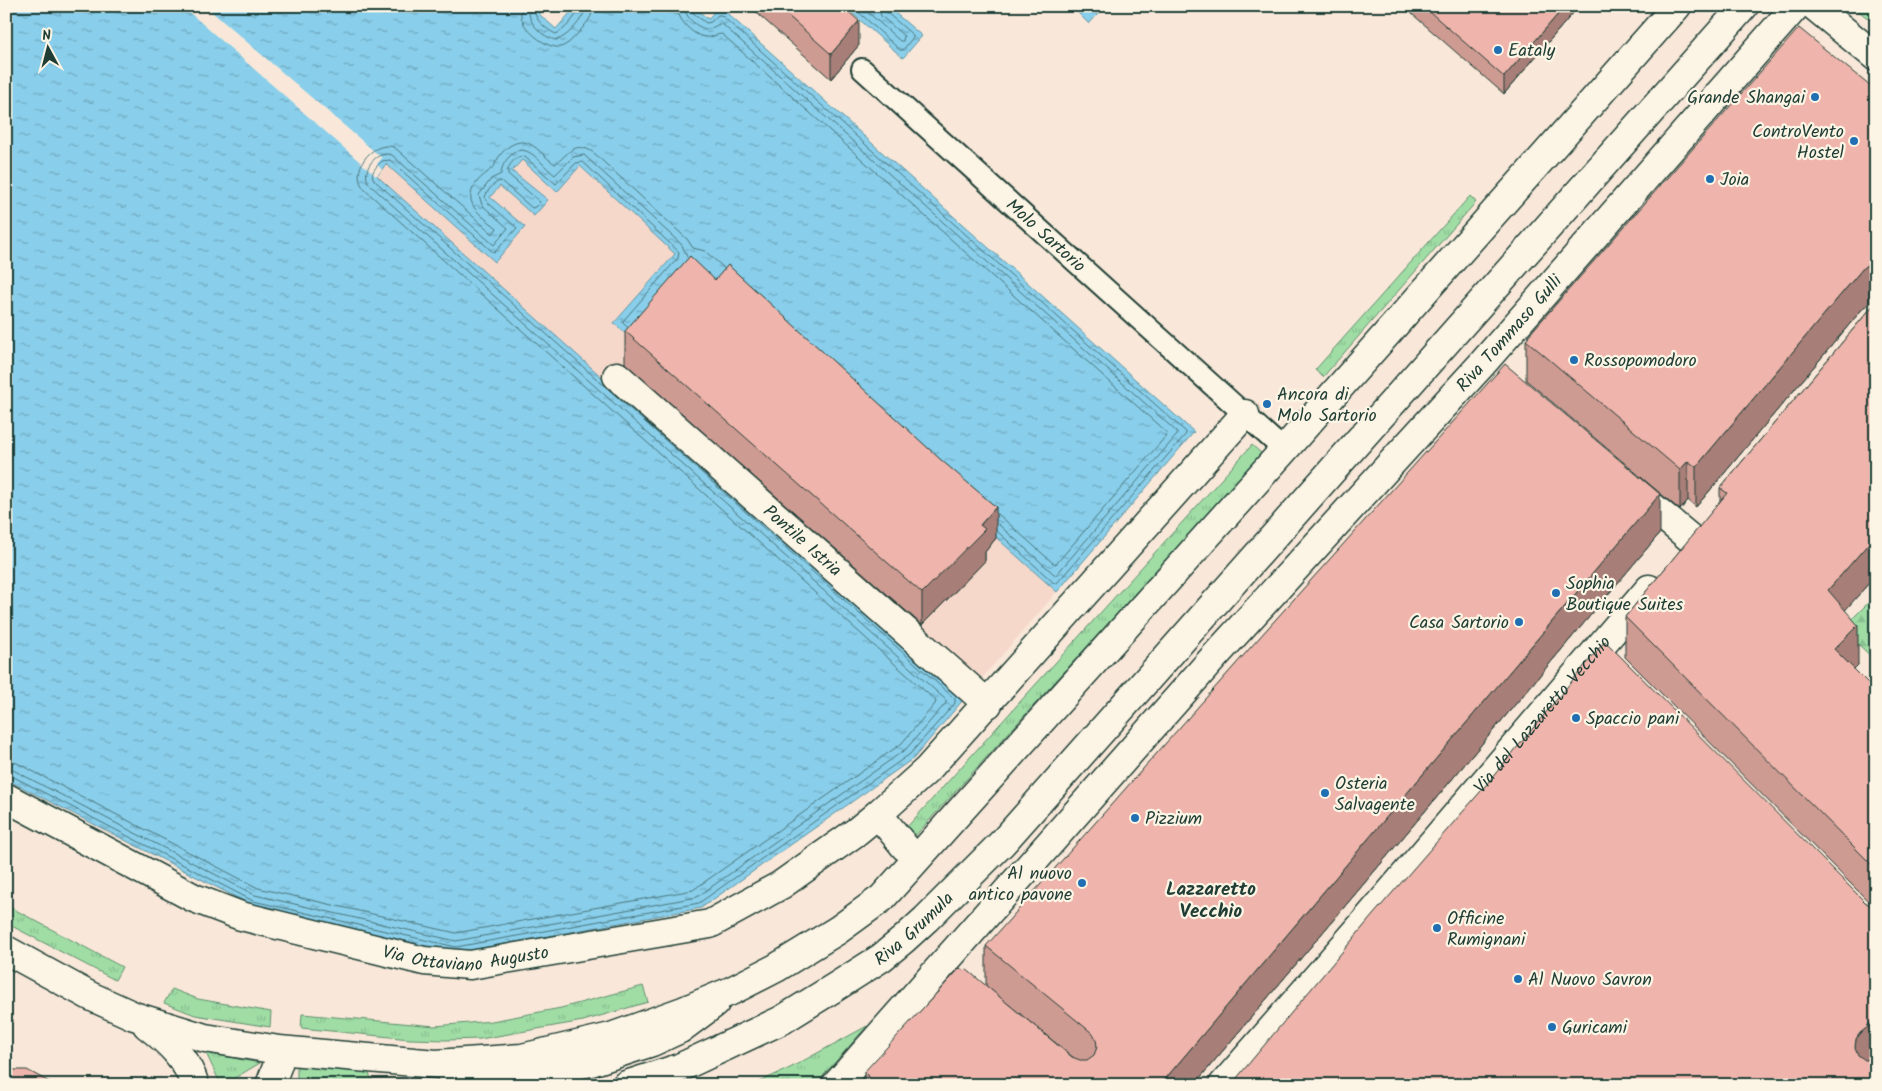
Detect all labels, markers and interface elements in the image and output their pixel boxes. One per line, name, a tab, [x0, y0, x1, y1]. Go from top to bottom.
north arrow	[22, 22, 72, 72]
text: N	[41, 25, 52, 48]
place label: Eataly	[1508, 37, 1556, 66]
marker: Eataly	[1492, 44, 1504, 56]
place label: Grande Shangai	[1687, 84, 1806, 113]
marker: Grande Shangai	[1809, 91, 1821, 103]
place label: ControVento Hostel	[1752, 118, 1845, 168]
marker: ControVento Hostel	[1848, 135, 1860, 147]
place label: Joia	[1720, 166, 1749, 195]
marker: Joia	[1704, 173, 1716, 185]
street label: Molo Sartorio	[998, 192, 1092, 280]
street label: Riva Tommaso Gulli	[1450, 268, 1571, 400]
place label: Rossopomodoro	[1584, 347, 1697, 376]
marker: Rossopomodoro	[1568, 354, 1580, 366]
place label: Ancora di Molo Sartorio	[1277, 381, 1377, 431]
marker: Ancora di Molo Sartorio	[1261, 398, 1273, 410]
street label: Pontile Istria	[756, 498, 848, 585]
place label: Sophia Boutique Suites	[1566, 570, 1684, 620]
marker: Sophia Boutique Suites	[1550, 587, 1562, 599]
place label: Casa Sartorio	[1409, 609, 1509, 638]
marker: Casa Sartorio	[1513, 616, 1525, 628]
street label: Via del Lazzaretto Vecchio	[1467, 630, 1619, 801]
place label: Spaccio pani	[1586, 705, 1680, 734]
marker: Spaccio pani	[1570, 712, 1582, 724]
place label: Osteria Salvagente	[1335, 770, 1415, 820]
marker: Osteria Salvagente	[1319, 787, 1331, 799]
place label: Pizzium	[1145, 805, 1202, 834]
marker: Pizzium	[1129, 812, 1141, 824]
place label: Al nuovo antico pavone	[969, 860, 1072, 910]
district label: Lazzaretto Vecchio	[1166, 875, 1256, 927]
marker: Al nuovo antico pavone	[1076, 877, 1088, 889]
street label: Riva Grumula	[869, 886, 961, 975]
place label: Officine Rumignani	[1447, 905, 1526, 955]
marker: Officine Rumignani	[1431, 922, 1443, 934]
street label: Via Ottaviano Augusto	[379, 938, 551, 981]
place label: Al Nuovo Savron	[1528, 966, 1652, 995]
marker: Al Nuovo Savron	[1512, 973, 1524, 985]
place label: Guricami	[1562, 1014, 1628, 1043]
marker: Guricami	[1546, 1021, 1558, 1033]

